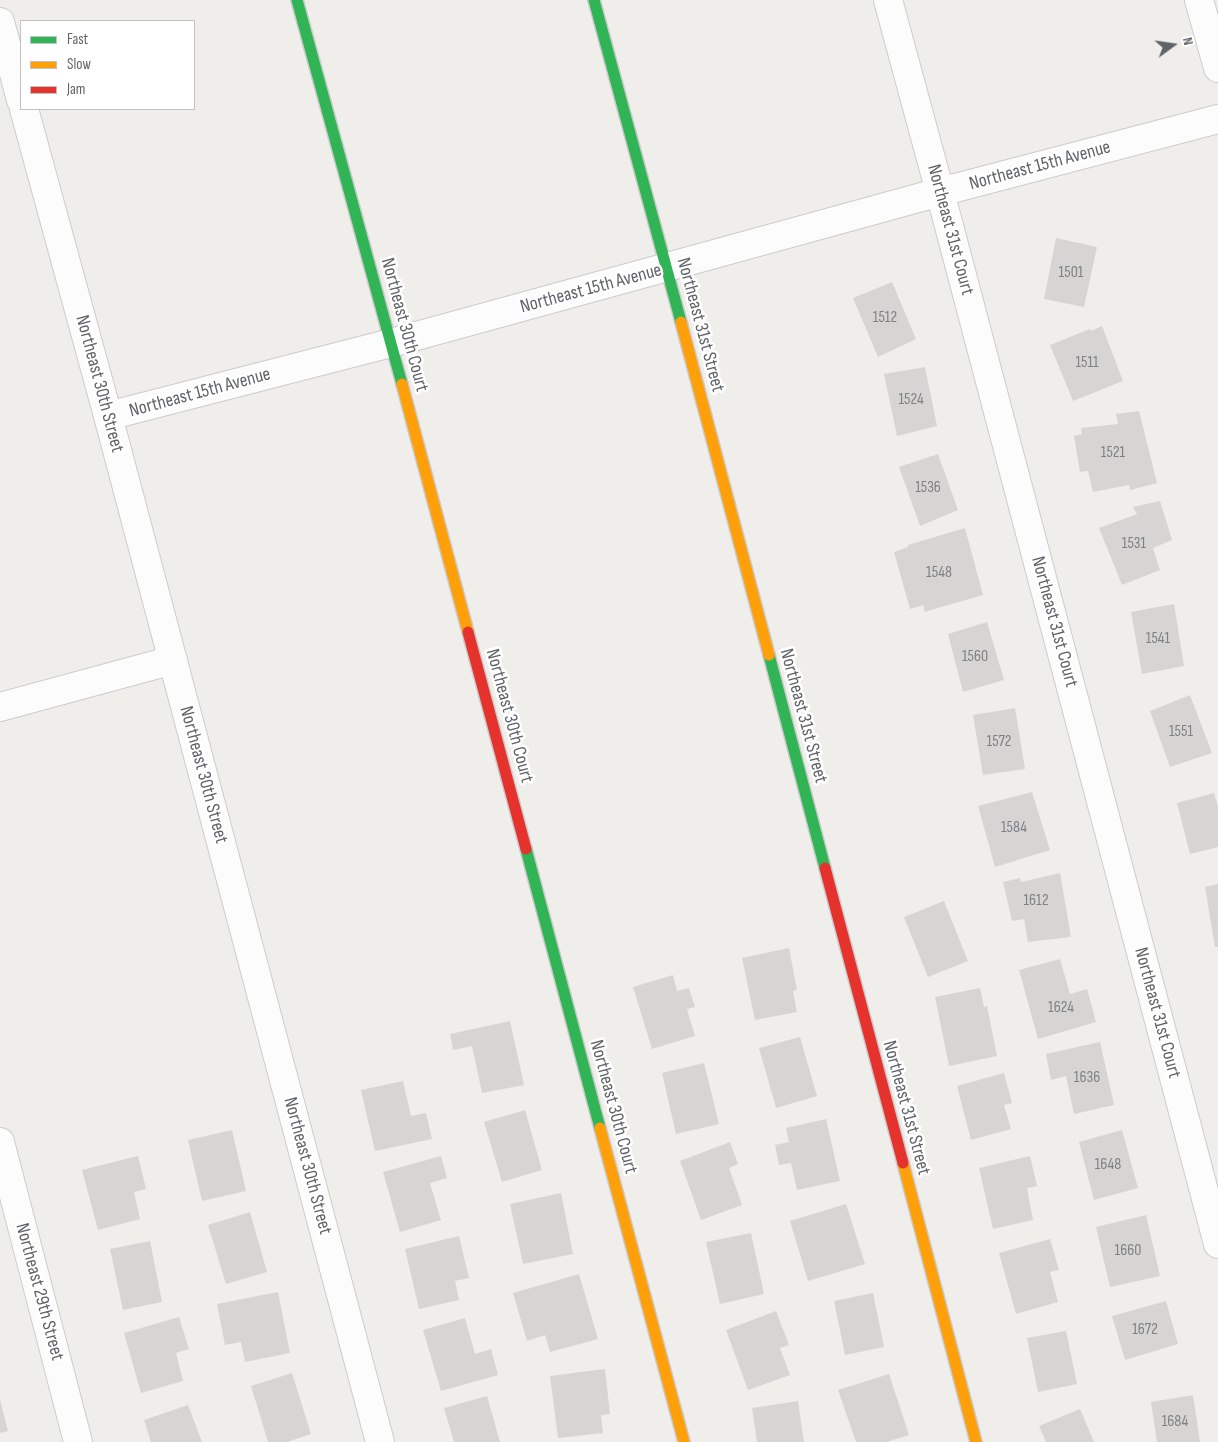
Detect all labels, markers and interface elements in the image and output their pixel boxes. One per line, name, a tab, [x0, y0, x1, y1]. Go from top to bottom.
legend	[20, 20, 195, 110]
north arrow	[1148, 20, 1198, 70]
text: Fast	[67, 30, 88, 49]
text: N	[1179, 36, 1197, 47]
text: Slow	[67, 55, 91, 74]
text: Jam	[67, 80, 85, 99]
street label: Northeast 15th Avenue	[967, 136, 1113, 196]
street label: Northeast 31st Court	[922, 162, 978, 298]
street label: Northeast 31st Street	[671, 255, 729, 395]
street label: Northeast 30th Court	[375, 256, 433, 394]
street label: Northeast 15th Avenue	[518, 259, 664, 319]
house number: 1501	[1059, 263, 1083, 283]
house number: 1512	[873, 308, 897, 328]
street label: Northeast 30th Street	[70, 313, 128, 455]
house number: 1511	[1075, 353, 1099, 373]
street label: Northeast 15th Avenue	[127, 363, 273, 423]
house number: 1524	[898, 390, 924, 410]
house number: 1521	[1101, 443, 1125, 463]
house number: 1536	[915, 478, 941, 498]
house number: 1531	[1122, 534, 1146, 554]
street label: Northeast 31st Court	[1026, 554, 1082, 690]
house number: 1548	[926, 563, 952, 583]
house number: 1541	[1146, 629, 1170, 649]
street label: Northeast 31st Street	[774, 646, 832, 786]
street label: Northeast 30th Court	[480, 647, 538, 785]
house number: 1560	[962, 647, 988, 667]
street label: Northeast 30th Street	[174, 704, 232, 846]
house number: 1551	[1169, 722, 1193, 742]
house number: 1572	[987, 732, 1011, 752]
house number: 1584	[1001, 818, 1027, 838]
house number: 1612	[1024, 891, 1048, 911]
street label: Northeast 31st Court	[1129, 945, 1185, 1081]
house number: 1624	[1048, 998, 1074, 1018]
street label: Northeast 30th Court	[584, 1038, 642, 1176]
street label: Northeast 31st Street	[877, 1038, 935, 1178]
house number: 1636	[1074, 1068, 1100, 1088]
street label: Northeast 30th Street	[278, 1095, 336, 1237]
house number: 1648	[1095, 1155, 1121, 1175]
street label: Northeast 29th Street	[10, 1221, 68, 1363]
house number: 1660	[1115, 1241, 1141, 1261]
house number: 1672	[1132, 1320, 1158, 1340]
house number: 1684	[1162, 1412, 1188, 1432]

